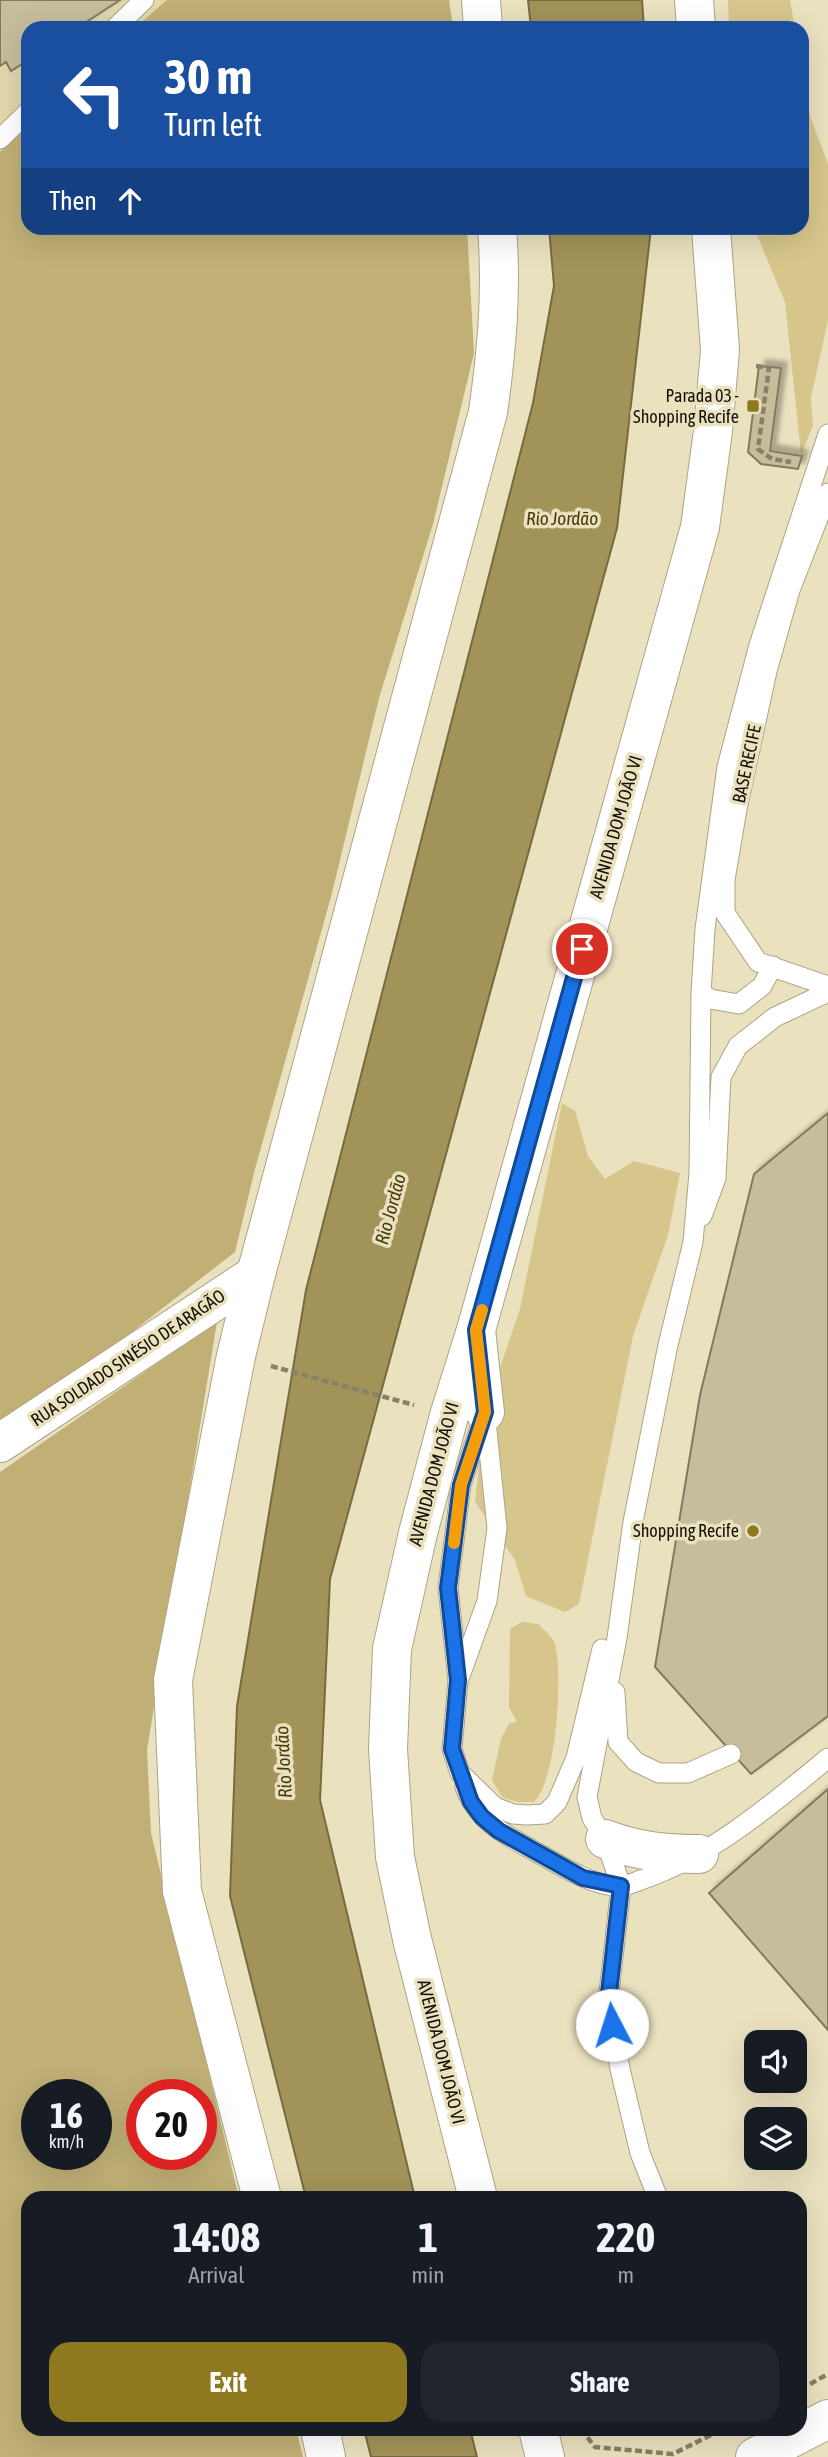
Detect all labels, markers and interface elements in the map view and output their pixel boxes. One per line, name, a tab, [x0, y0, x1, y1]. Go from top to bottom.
text: 30 m	[164, 48, 252, 104]
icon: left	[49, 49, 140, 140]
text: Turn left	[164, 106, 262, 143]
icon: ahead	[111, 182, 149, 220]
text: Then	[49, 186, 97, 216]
place label: Parada 03 - Shopping Recife	[633, 385, 739, 427]
marker: Parada 03 - Shopping Recife	[745, 398, 761, 414]
water label: Rio Jordão	[526, 507, 598, 529]
street label: BASE RECIFE	[728, 723, 765, 805]
street label: AVENIDA DOM JOÃO VI	[585, 753, 646, 901]
pin	[552, 919, 612, 979]
icon: arrive	[563, 930, 601, 968]
water label: Rio Jordão	[370, 1171, 410, 1247]
street label: RUA SOLDADO SINÉSIO DE ARAGÃO	[27, 1285, 229, 1430]
street label: AVENIDA DOM JOÃO VI	[404, 1400, 463, 1548]
place label: Shopping Recife	[633, 1520, 739, 1541]
marker: Shopping Recife	[745, 1523, 761, 1539]
water label: Rio Jordão	[270, 1725, 296, 1799]
street label: AVENIDA DOM JOÃO VI	[413, 1977, 470, 2126]
position arrow	[575, 1988, 649, 2062]
map controls	[744, 2030, 807, 2170]
button: sound	[744, 2030, 807, 2093]
speed limit sign: 20	[126, 2079, 217, 2170]
text: 16	[50, 2095, 83, 2135]
button: layers	[744, 2107, 807, 2170]
text: km/h	[49, 2131, 84, 2152]
text: 14:08	[173, 2213, 260, 2261]
text: 1	[418, 2213, 438, 2261]
text: 220	[596, 2213, 655, 2261]
text: Arrival	[188, 2262, 244, 2288]
text: min	[412, 2262, 445, 2288]
text: m	[617, 2262, 634, 2288]
button: Exit	[49, 2342, 407, 2422]
button: Share	[421, 2342, 779, 2422]

